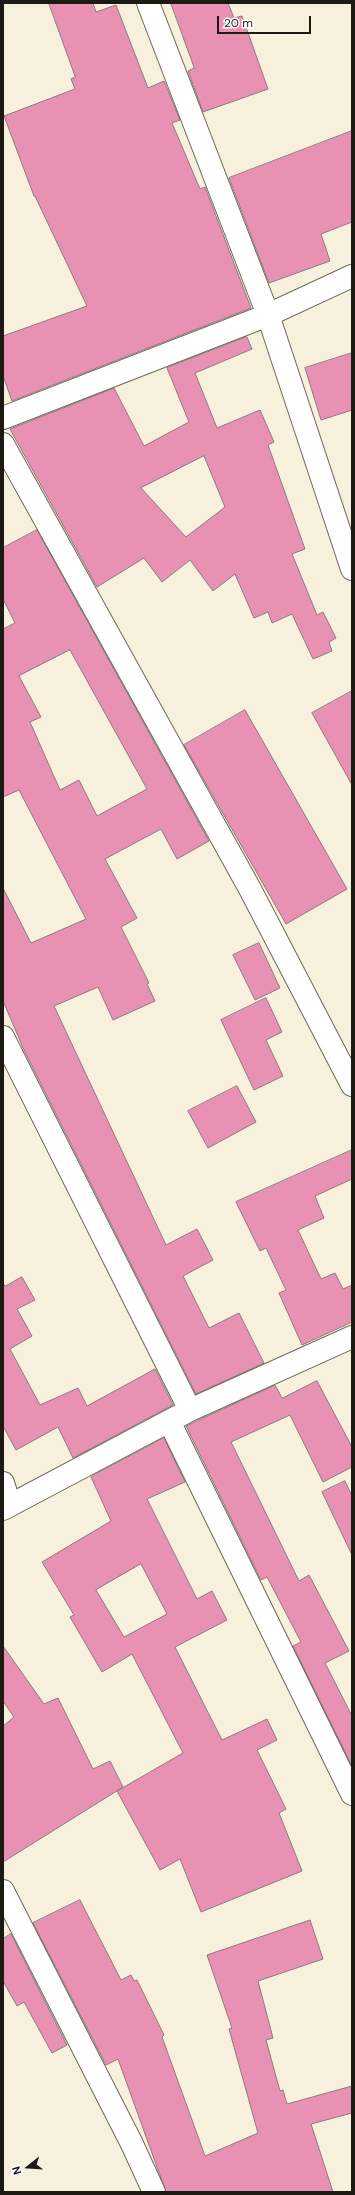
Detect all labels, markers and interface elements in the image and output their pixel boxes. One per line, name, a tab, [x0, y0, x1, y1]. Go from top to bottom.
scale bar	[219, 8, 313, 34]
text: 20 m	[224, 15, 253, 31]
north arrow	[8, 2147, 48, 2187]
text: N	[9, 2165, 24, 2176]

